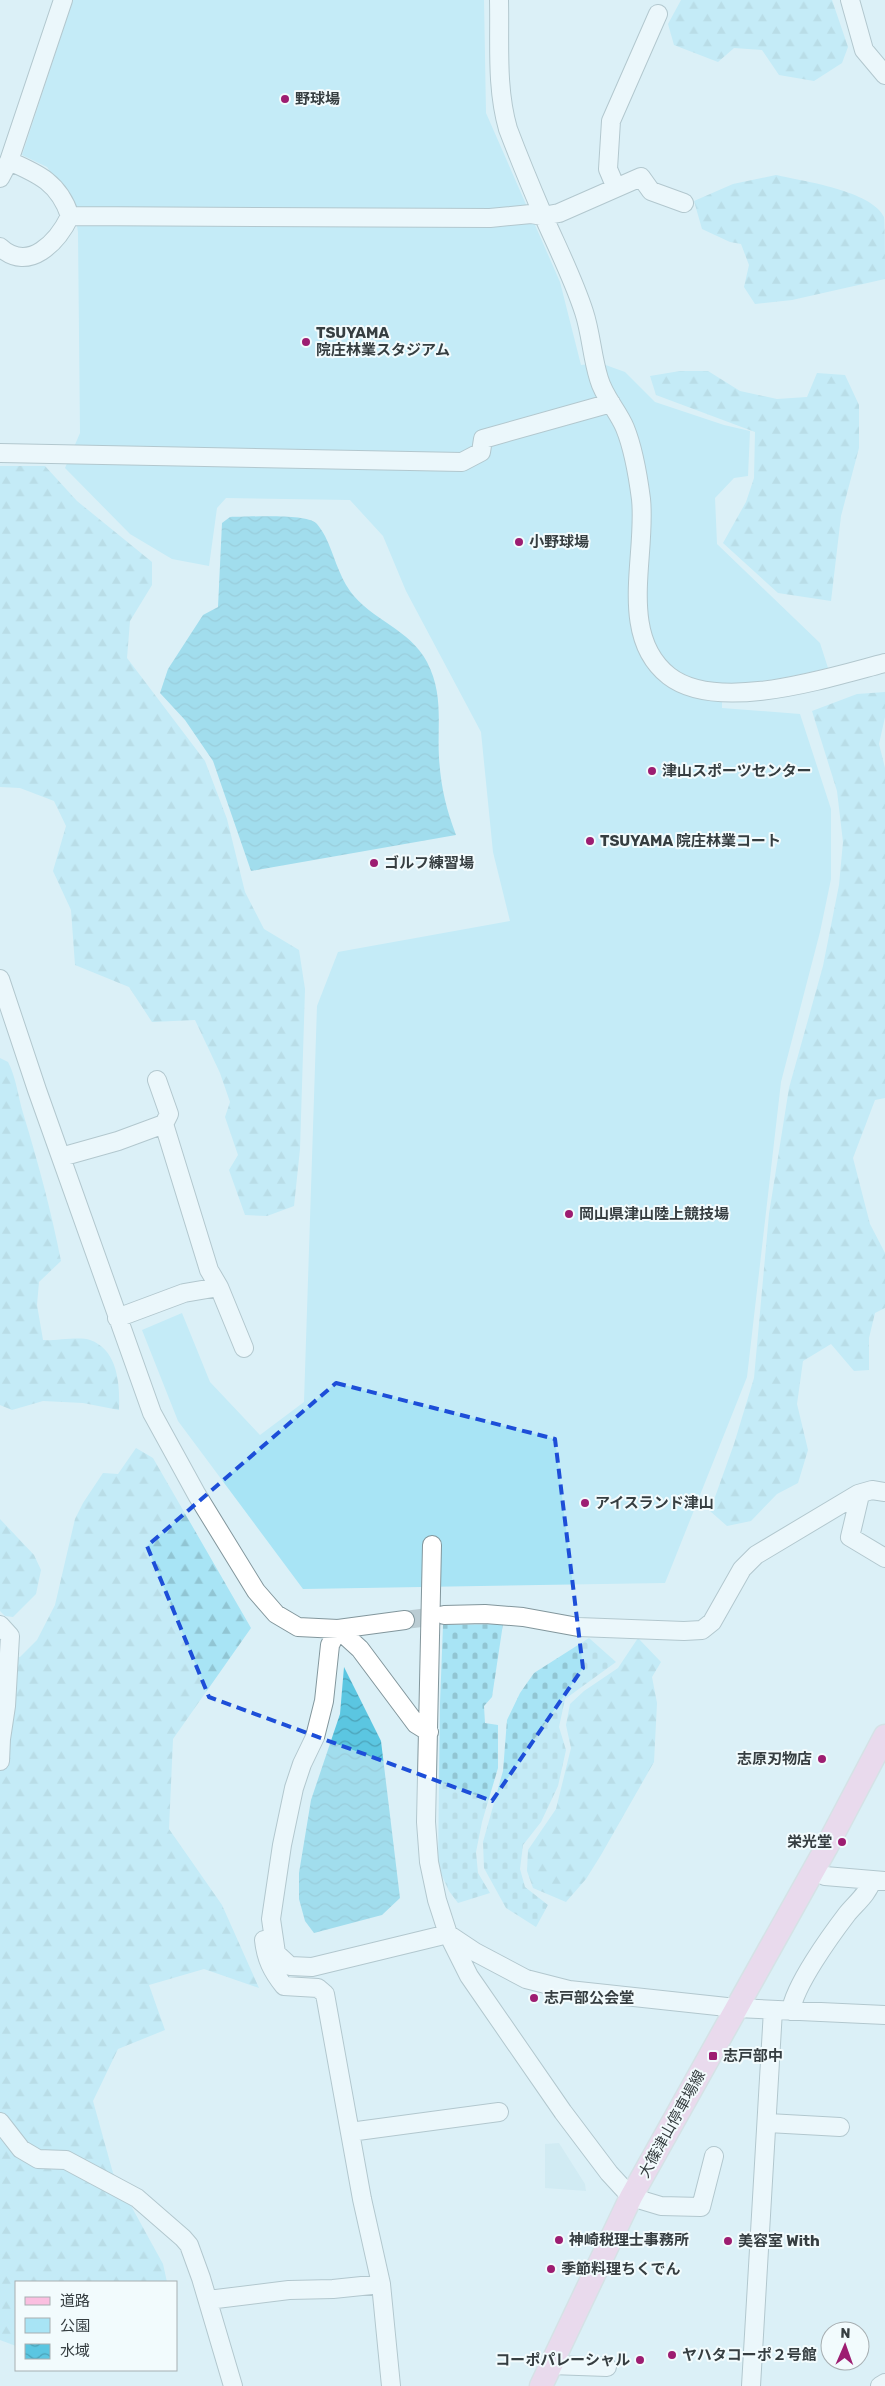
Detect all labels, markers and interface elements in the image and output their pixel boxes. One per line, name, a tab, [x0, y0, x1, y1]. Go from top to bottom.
place label: 野球場	[295, 90, 340, 108]
marker: 野球場	[279, 93, 291, 105]
place label: TSUYAMA 院庄林業スタジアム	[316, 324, 450, 359]
marker: TSUYAMA 院庄林業スタジアム	[300, 336, 312, 348]
place label: 小野球場	[529, 533, 589, 551]
marker: 小野球場	[513, 536, 525, 548]
place label: 津山スポーツセンター	[662, 762, 812, 780]
marker: 津山スポーツセンター	[646, 765, 658, 777]
place label: TSUYAMA 院庄林業コート	[600, 832, 781, 850]
marker: TSUYAMA 院庄林業コート	[584, 835, 596, 847]
place label: ゴルフ練習場	[384, 854, 474, 872]
marker: ゴルフ練習場	[368, 857, 380, 869]
place label: 岡山県津山陸上競技場	[579, 1205, 729, 1223]
marker: 岡山県津山陸上競技場	[563, 1208, 575, 1220]
place label: アイスランド津山	[595, 1494, 714, 1512]
marker: アイスランド津山	[579, 1497, 591, 1509]
place label: 志原刃物店	[737, 1750, 812, 1768]
marker: 志原刃物店	[816, 1753, 828, 1765]
place label: 栄光堂	[787, 1833, 832, 1851]
marker: 栄光堂	[836, 1836, 848, 1848]
place label: 志戸部公会堂	[544, 1989, 634, 2007]
marker: 志戸部公会堂	[528, 1992, 540, 2004]
place label: 志戸部中	[723, 2047, 783, 2065]
marker: 志戸部中	[707, 2050, 719, 2062]
street label: 大篠津山停車場線	[635, 2067, 709, 2181]
place label: 神崎税理士事務所	[568, 2231, 689, 2249]
place label: 美容室 With	[738, 2232, 820, 2250]
marker: 神崎税理士事務所	[553, 2234, 565, 2246]
marker: 美容室 With	[722, 2235, 734, 2247]
place label: 季節料理ちくでん	[561, 2260, 681, 2278]
marker: 季節料理ちくでん	[545, 2263, 557, 2275]
legend	[15, 2281, 178, 2371]
text: 道路	[60, 2292, 90, 2310]
text: 公園	[60, 2317, 90, 2335]
north arrow	[820, 2321, 870, 2371]
text: N	[840, 2325, 851, 2342]
text: 水域	[60, 2342, 90, 2360]
place label: ヤハタコーポ２号館	[682, 2346, 817, 2364]
marker: ヤハタコーポ２号館	[666, 2349, 678, 2361]
place label: コーポパレーシャル	[495, 2351, 630, 2369]
marker: コーポパレーシャル	[634, 2354, 646, 2366]

